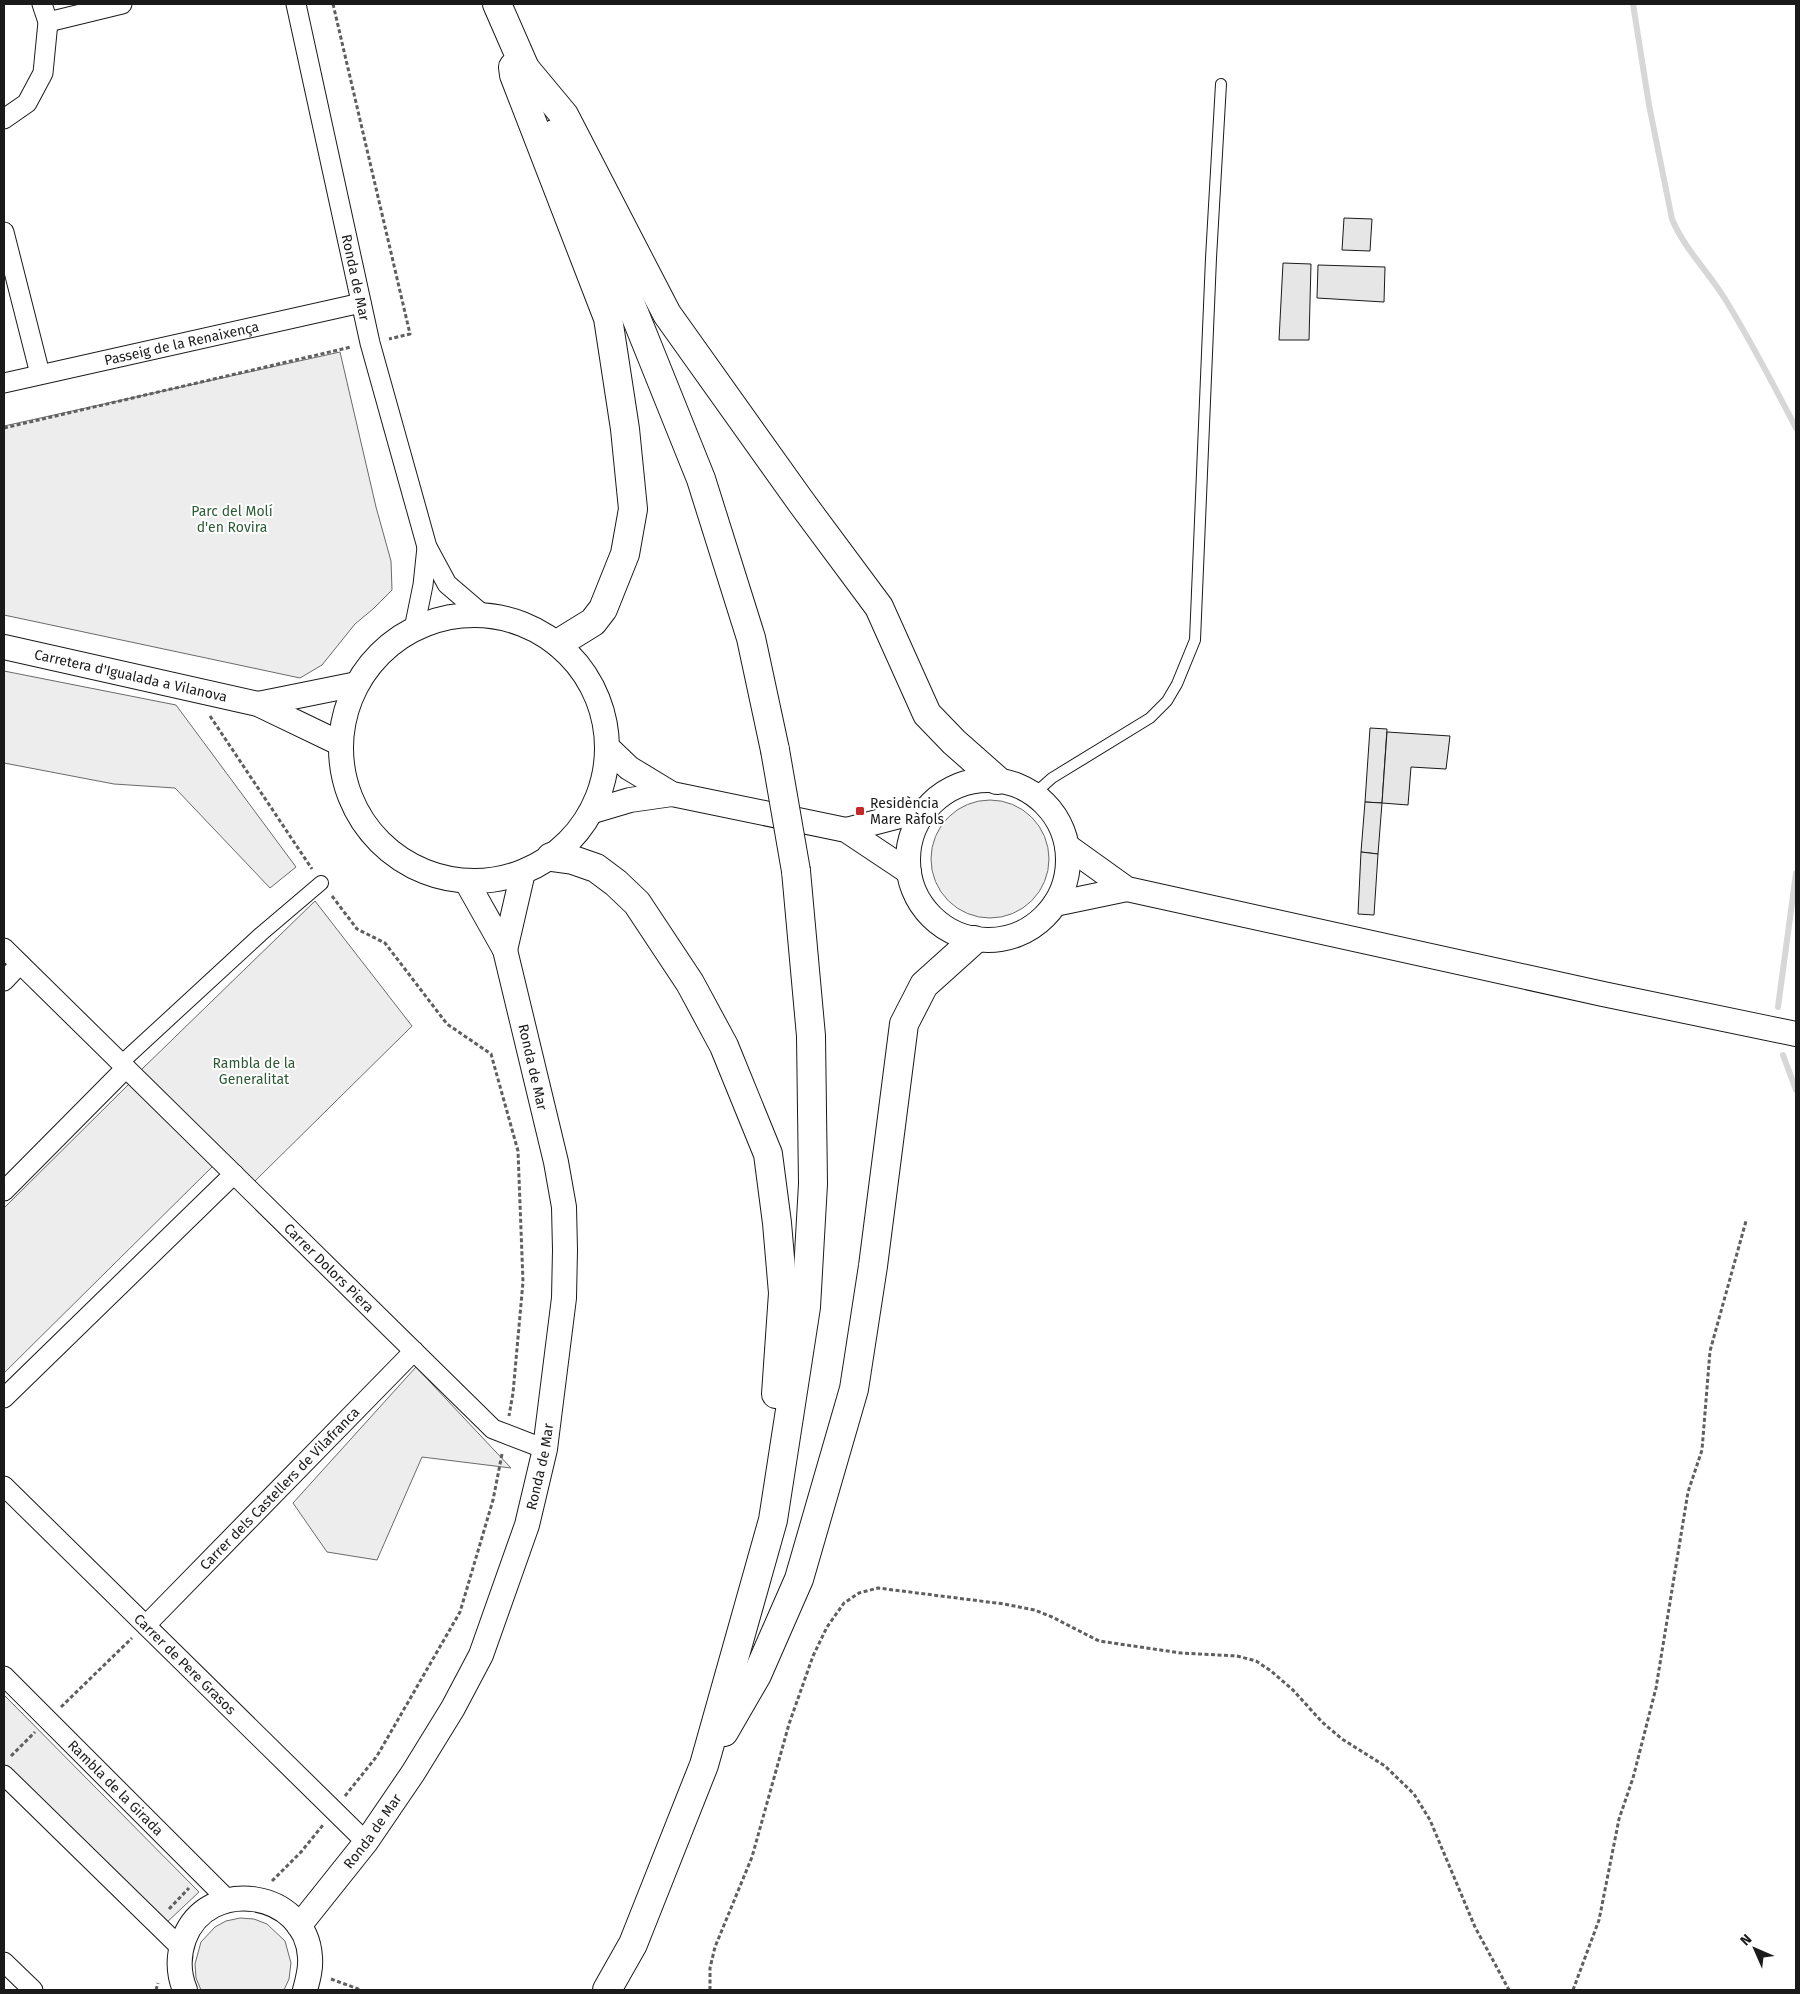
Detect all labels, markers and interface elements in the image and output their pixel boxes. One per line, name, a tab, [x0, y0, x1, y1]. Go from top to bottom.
street label: Ronda de Mar	[338, 233, 373, 323]
street label: Passeig de la Renaixença	[103, 318, 261, 369]
park label: Parc del Molí d'en Rovira	[191, 503, 273, 536]
street label: Carretera d'Igualada a Vilanova	[33, 646, 229, 706]
place label: Residència Mare Ràfols	[870, 795, 945, 828]
marker: Residència Mare Ràfols	[854, 805, 866, 817]
street label: Ronda de Mar	[514, 1022, 551, 1112]
park label: Rambla de la Generalitat	[213, 1055, 295, 1088]
street label: Carrer Dolors Piera	[280, 1220, 377, 1316]
street label: Carrer dels Castellers de Vilafranca	[197, 1404, 363, 1574]
street label: Ronda de Mar	[523, 1422, 557, 1512]
street label: Carrer de Pere Grasos	[130, 1611, 240, 1719]
street label: Rambla de la Girada	[64, 1737, 167, 1839]
street label: Ronda de Mar	[340, 1790, 406, 1872]
north arrow	[1730, 1924, 1780, 1974]
text: N	[1737, 1931, 1755, 1949]

